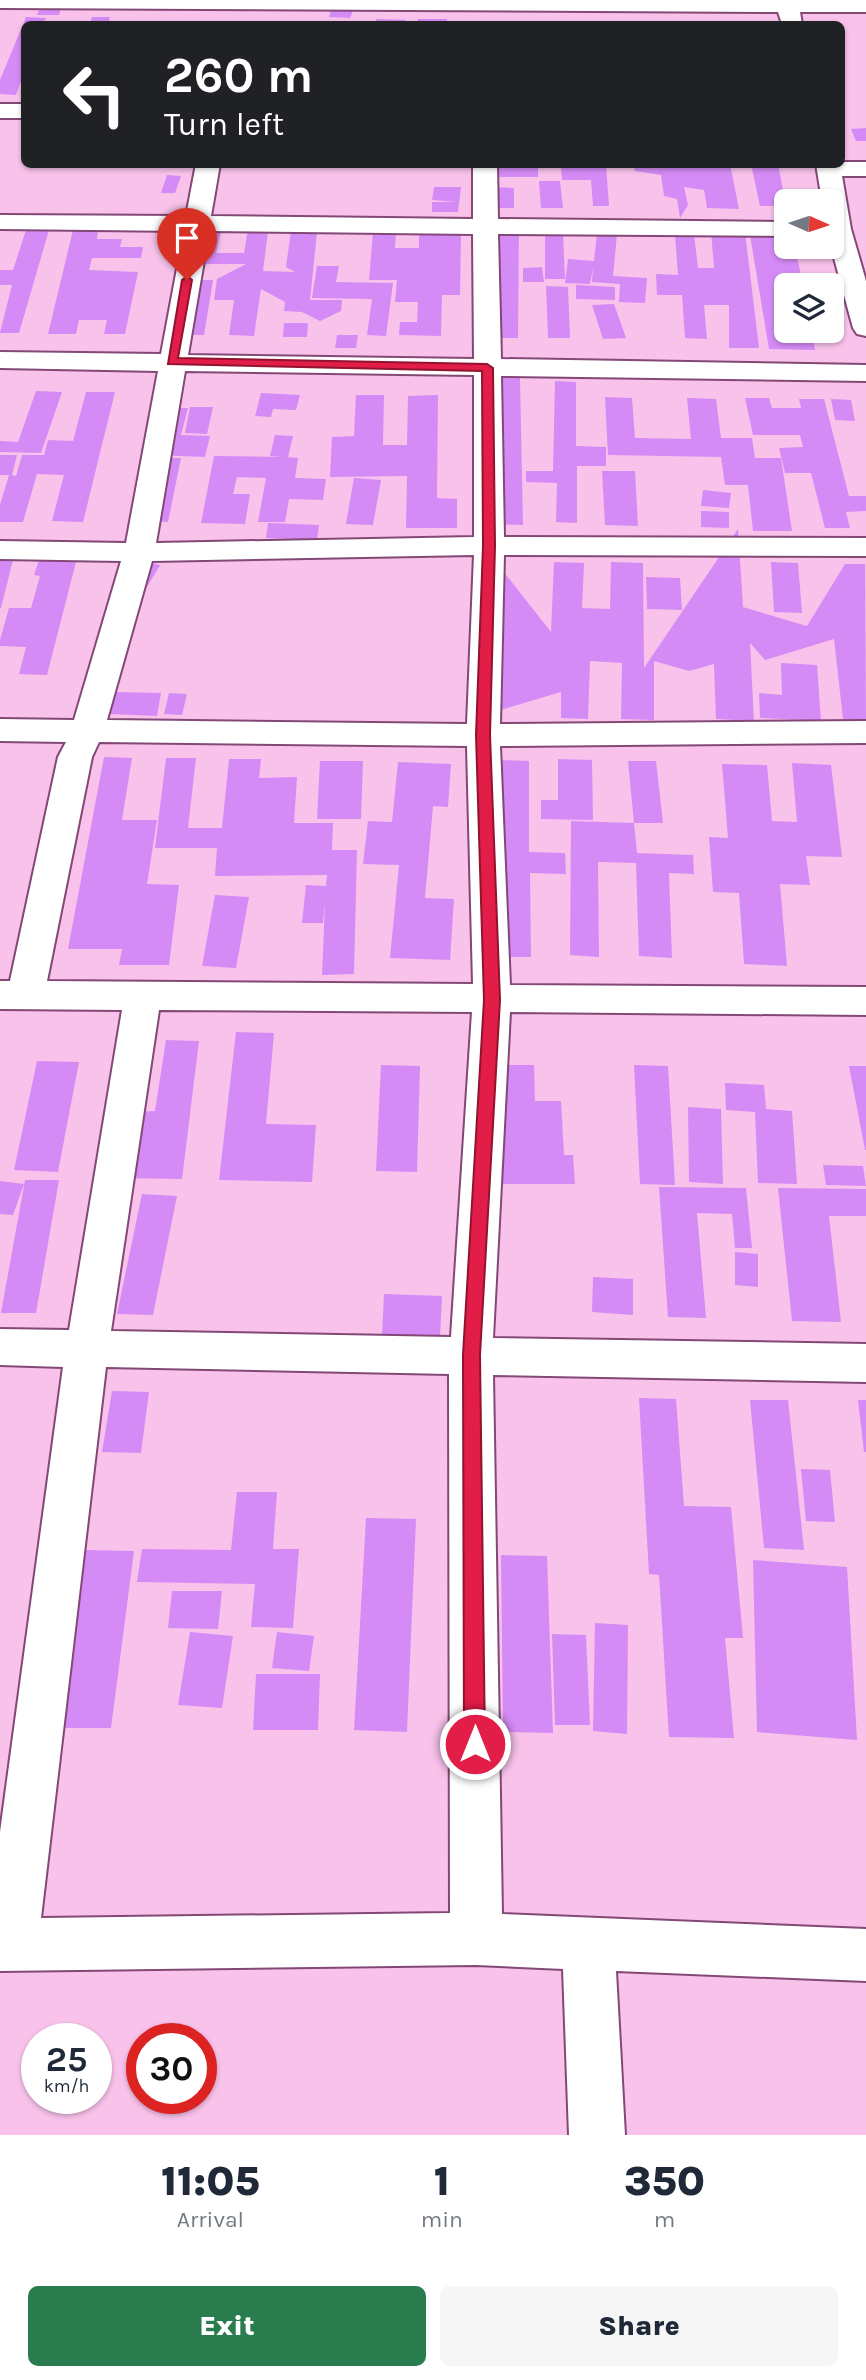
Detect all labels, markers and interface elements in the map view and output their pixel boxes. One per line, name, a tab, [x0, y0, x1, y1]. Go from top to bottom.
text: 260 m	[164, 47, 313, 104]
icon: left	[49, 49, 140, 140]
text: Turn left	[164, 106, 284, 143]
north arrow	[774, 189, 844, 259]
map controls	[774, 189, 844, 343]
pin	[157, 208, 217, 280]
icon: arrive	[168, 219, 206, 257]
button: layers	[774, 273, 844, 343]
position arrow	[438, 1707, 512, 1781]
speed limit sign: 30	[126, 2023, 217, 2114]
text: 25	[46, 2039, 87, 2080]
text: km/h	[44, 2075, 89, 2097]
text: 11:05	[161, 2156, 260, 2206]
text: 1	[434, 2156, 450, 2206]
text: 350	[624, 2156, 705, 2206]
text: Arrival	[177, 2206, 244, 2233]
text: min	[421, 2206, 463, 2233]
text: m	[654, 2206, 675, 2233]
button: Exit	[28, 2286, 426, 2366]
button: Share	[440, 2286, 838, 2366]

